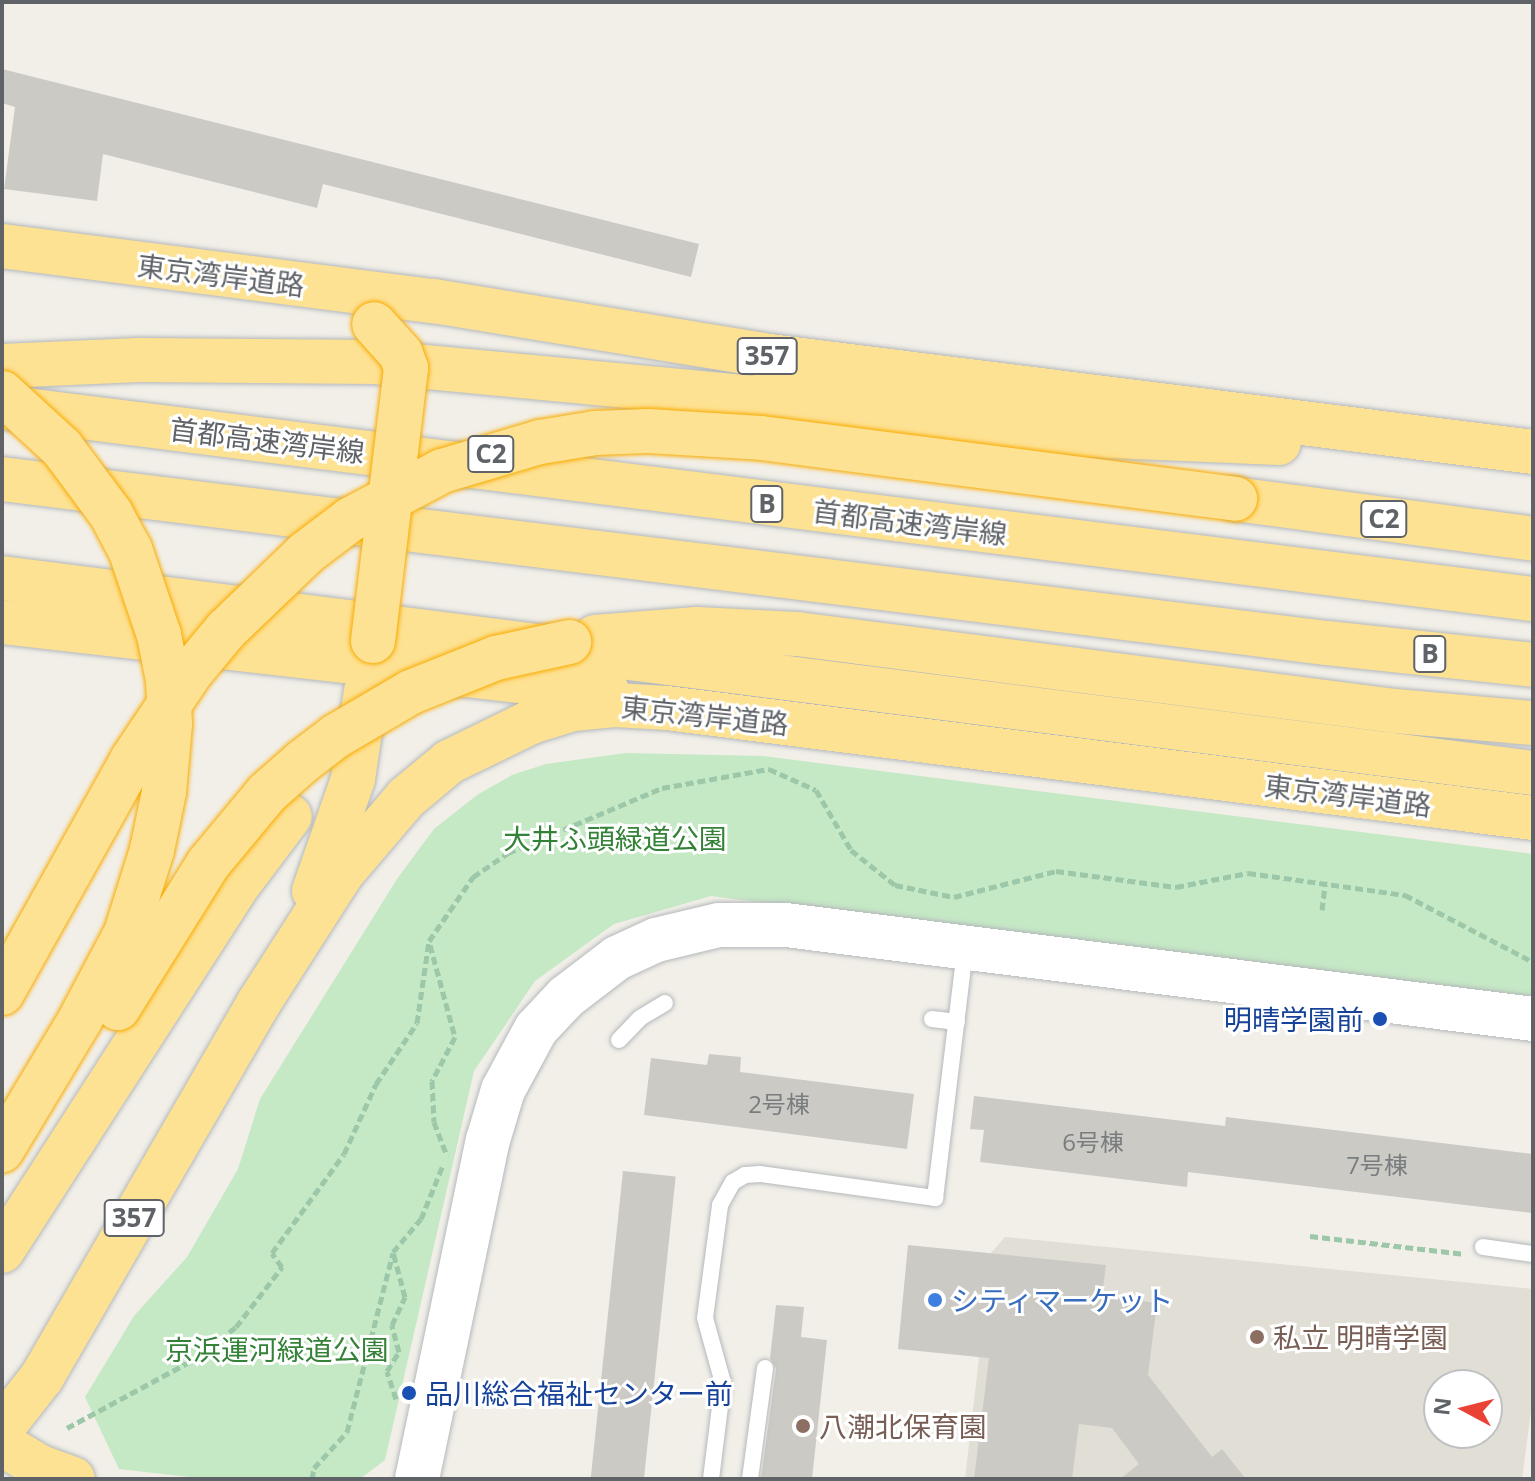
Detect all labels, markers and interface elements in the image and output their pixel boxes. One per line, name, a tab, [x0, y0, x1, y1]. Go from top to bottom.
street label: 東京湾岸道路	[136, 248, 306, 302]
road number: 357	[735, 334, 799, 378]
street label: 首都高速湾岸線	[168, 411, 366, 469]
road number: C2	[467, 432, 515, 476]
road number: B	[749, 482, 785, 526]
street label: 首都高速湾岸線	[811, 493, 1009, 551]
road number: C2	[1360, 497, 1408, 541]
road number: B	[1412, 632, 1448, 676]
street label: 東京湾岸道路	[620, 690, 790, 740]
street label: 東京湾岸道路	[1263, 768, 1433, 822]
park label: 大井ふ頭緑道公園	[503, 821, 727, 855]
place label: 明晴学園前	[1224, 1002, 1364, 1036]
marker: 明晴学園前	[1371, 1010, 1389, 1028]
house number: 2号棟	[748, 1090, 810, 1118]
house number: 6号棟	[1062, 1128, 1124, 1156]
house number: 7号棟	[1346, 1151, 1408, 1179]
road number: 357	[102, 1196, 166, 1240]
place label: シティマーケット	[951, 1283, 1175, 1317]
marker: シティマーケット	[926, 1291, 944, 1309]
place label: 私立 明晴学園	[1273, 1320, 1448, 1354]
marker: 私立 明晴学園	[1248, 1328, 1266, 1346]
park label: 京浜運河緑道公園	[165, 1332, 389, 1366]
north arrow	[1423, 1369, 1503, 1449]
place label: 品川総合福祉センター前	[425, 1376, 733, 1410]
marker: 品川総合福祉センター前	[400, 1384, 418, 1402]
text: N	[1425, 1396, 1457, 1417]
place label: 八潮北保育園	[819, 1409, 987, 1443]
marker: 八潮北保育園	[794, 1417, 812, 1435]

